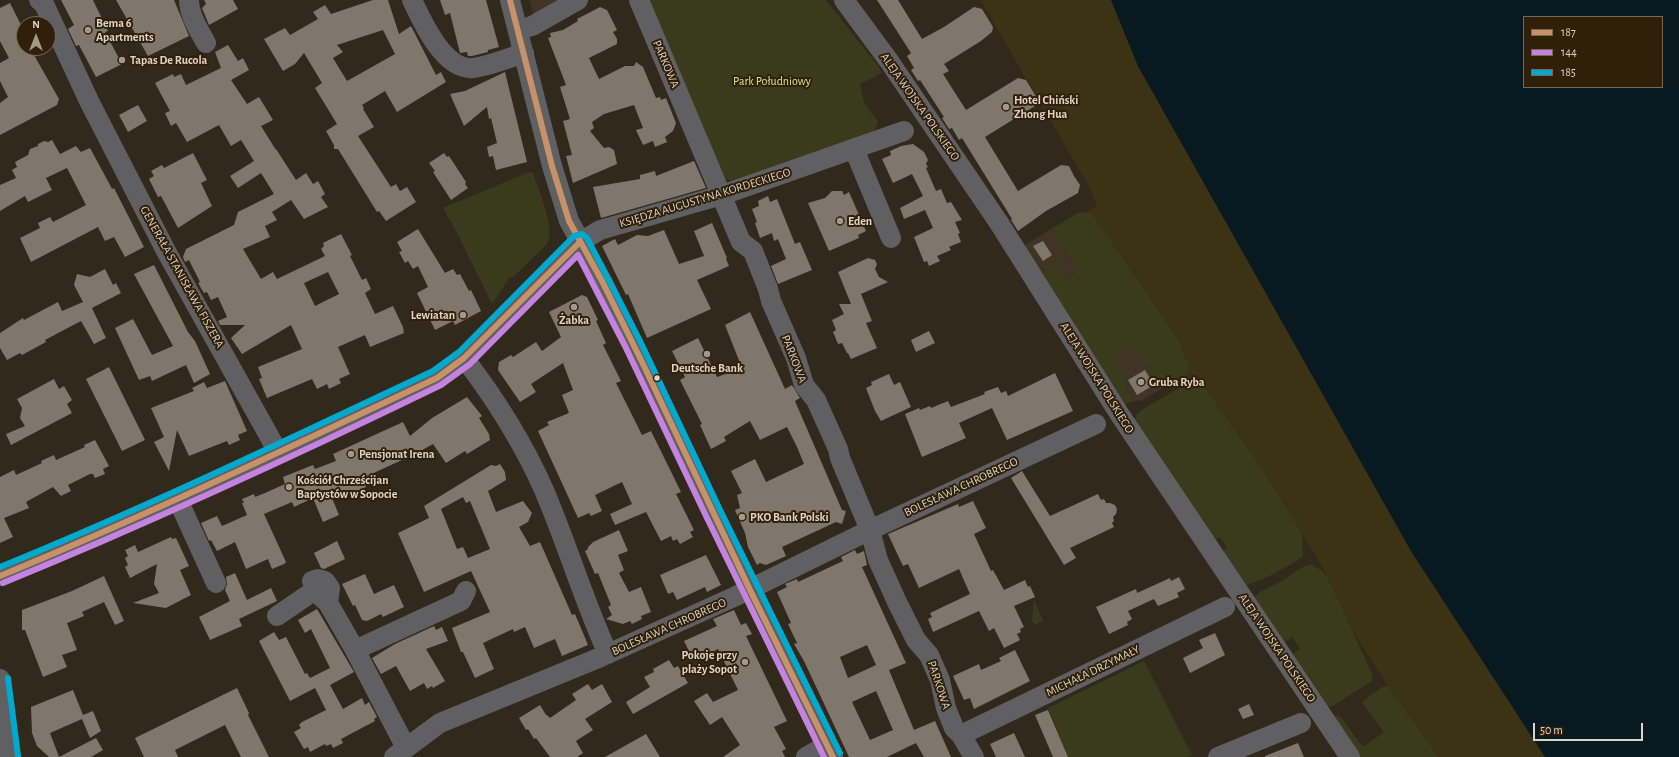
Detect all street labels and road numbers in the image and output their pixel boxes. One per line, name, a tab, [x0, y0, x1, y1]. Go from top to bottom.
street label: PARKOWA	[650, 38, 682, 90]
street label: ALEJA WOJSKA POLSKIEGO	[877, 50, 963, 164]
street label: KSIĘDZA AUGUSTYNA KORDECKIEGO	[618, 165, 792, 231]
street label: GENERAŁA STANISŁAWA FISZERA	[137, 203, 227, 351]
street label: ALEJA WOJSKA POLSKIEGO	[1057, 320, 1137, 436]
street label: PARKOWA	[778, 333, 810, 385]
street label: BOLESŁAWA CHROBREGO	[902, 454, 1020, 520]
street label: ALEJA WOJSKA POLSKIEGO	[1235, 591, 1319, 705]
street label: BOLESŁAWA CHROBREGO	[610, 595, 728, 659]
street label: MICHAŁA DRZYMAŁY	[1044, 642, 1142, 700]
street label: PARKOWA	[924, 659, 954, 711]

